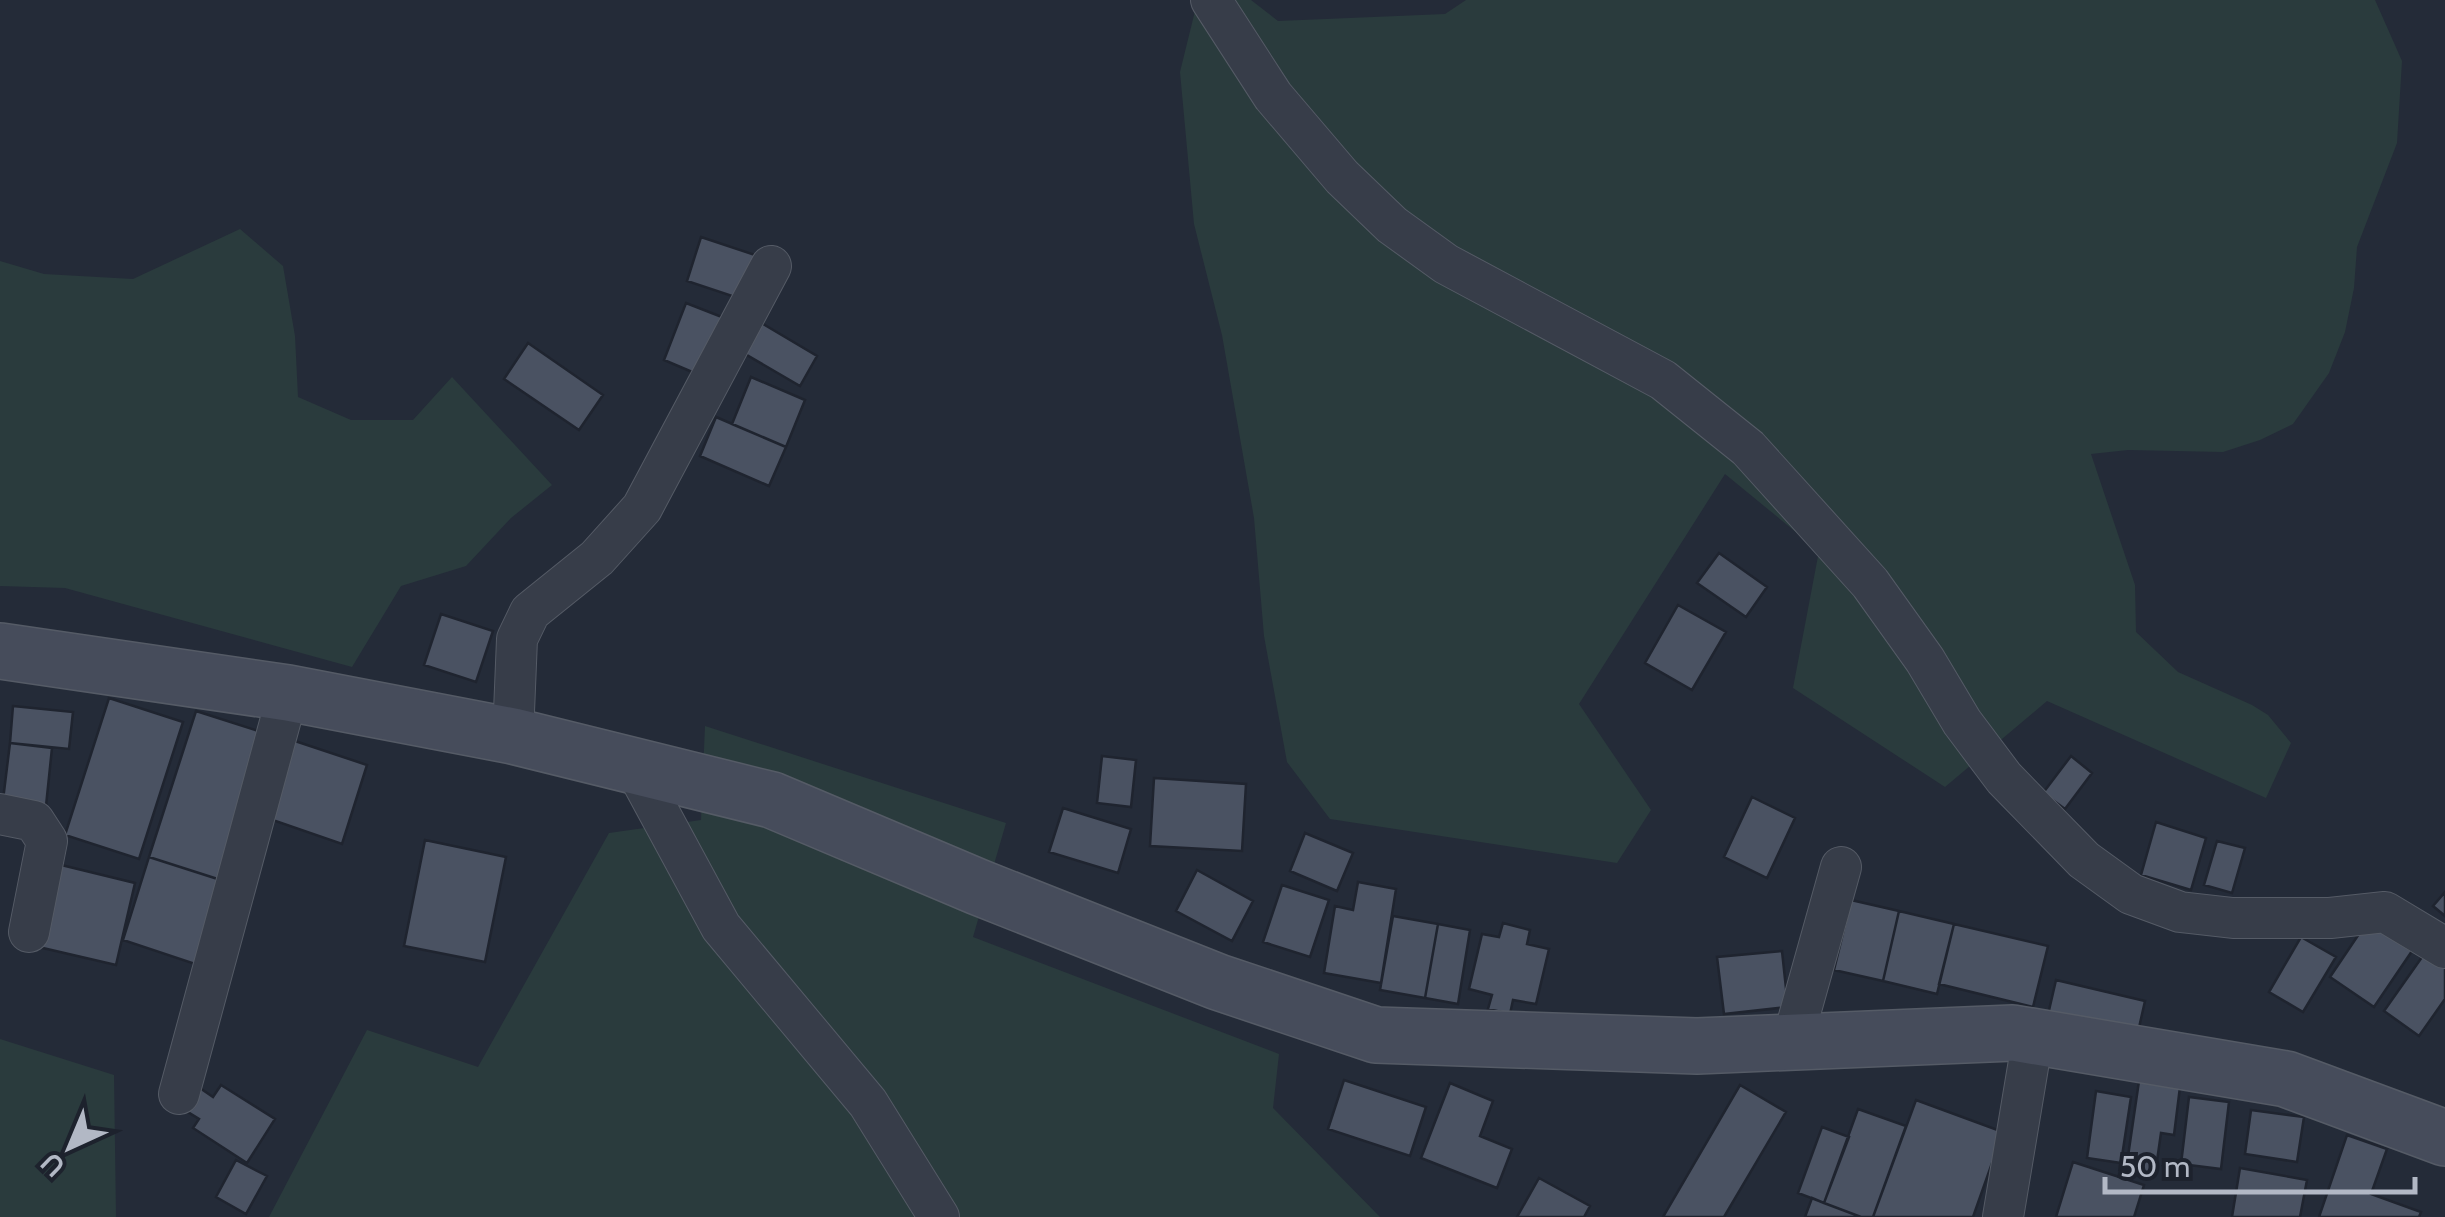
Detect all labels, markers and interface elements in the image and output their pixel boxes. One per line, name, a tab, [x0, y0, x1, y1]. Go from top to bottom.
north arrow	[20, 1097, 120, 1197]
scale bar	[2105, 1132, 2415, 1194]
text: U	[34, 1146, 72, 1184]
text: 50 m	[2120, 1148, 2190, 1185]

